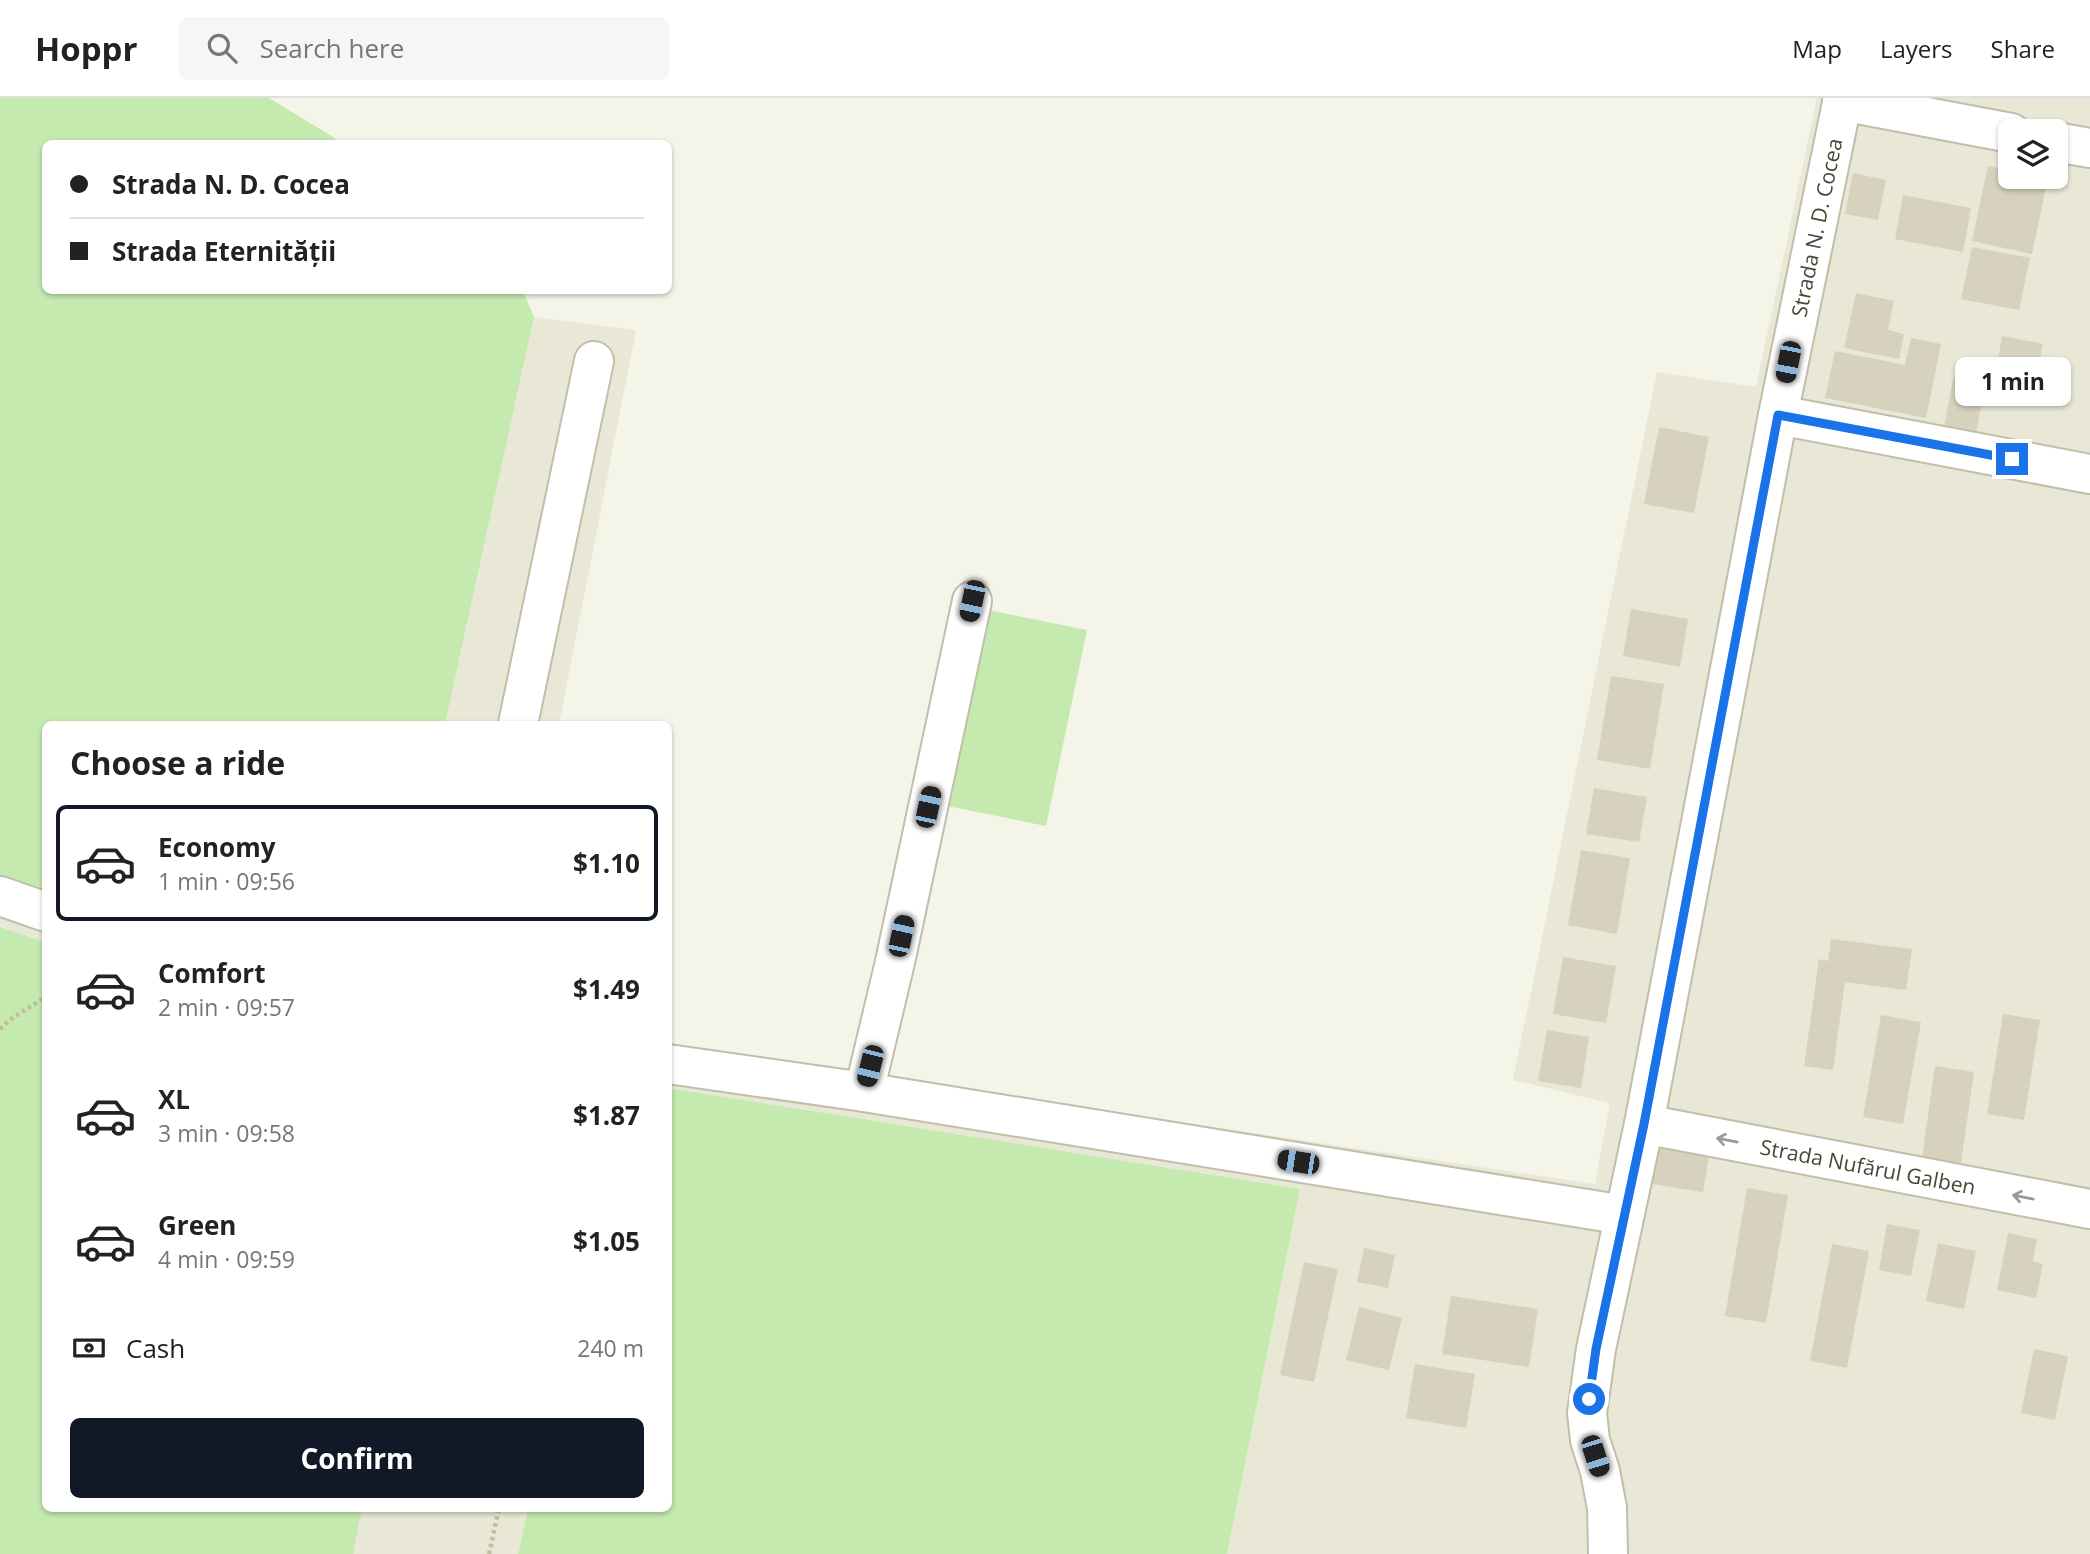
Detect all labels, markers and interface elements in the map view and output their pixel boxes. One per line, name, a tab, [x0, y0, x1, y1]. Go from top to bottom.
search box	[179, 17, 669, 80]
text: Hoppr	[35, 26, 137, 71]
icon: search	[203, 29, 241, 67]
text: Search here	[259, 30, 404, 66]
text: Map	[1792, 32, 1842, 65]
text: Layers	[1880, 32, 1953, 65]
text: Share	[1991, 32, 2055, 65]
map controls	[1998, 119, 2068, 189]
button: layers	[1998, 119, 2068, 189]
street label: Strada N. D. Cocea	[1784, 136, 1848, 319]
text: Strada N. D. Cocea	[112, 166, 350, 202]
text: Strada Eternității	[112, 233, 336, 269]
car	[1774, 339, 1803, 385]
callout: 1 min	[1954, 358, 2070, 406]
text: 1 min	[1981, 365, 2045, 397]
route end	[1996, 443, 2028, 475]
car	[958, 578, 987, 624]
text: Choose a ride	[70, 741, 285, 784]
car	[914, 784, 943, 830]
text: Economy	[158, 829, 276, 865]
icon: car	[74, 832, 137, 895]
text: $1.10	[573, 845, 640, 881]
text: 1 min · 09:56	[158, 865, 295, 897]
car	[887, 913, 916, 959]
text: Comfort	[158, 955, 265, 991]
icon: car	[74, 958, 137, 1021]
text: $1.49	[573, 971, 640, 1007]
text: 2 min · 09:57	[158, 991, 295, 1023]
car	[855, 1043, 886, 1089]
text: XL	[158, 1081, 190, 1117]
icon: car	[74, 1084, 137, 1147]
text: $1.87	[573, 1097, 640, 1133]
text: 3 min · 09:58	[158, 1117, 295, 1149]
street label: Strada Nufărul Galben	[1758, 1132, 1978, 1201]
one-way arrow	[1716, 1133, 1739, 1146]
car	[1276, 1148, 1321, 1176]
one-way arrow	[2012, 1189, 2035, 1203]
text: Green	[158, 1207, 236, 1243]
icon: car	[74, 1210, 137, 1273]
text: $1.05	[573, 1223, 640, 1259]
text: 4 min · 09:59	[158, 1243, 295, 1275]
icon: cash	[70, 1329, 108, 1367]
text: Cash	[126, 1330, 185, 1366]
text: 240 m	[577, 1332, 644, 1364]
route start	[1573, 1383, 1605, 1415]
button: Confirm	[70, 1418, 644, 1498]
car	[1579, 1433, 1612, 1479]

